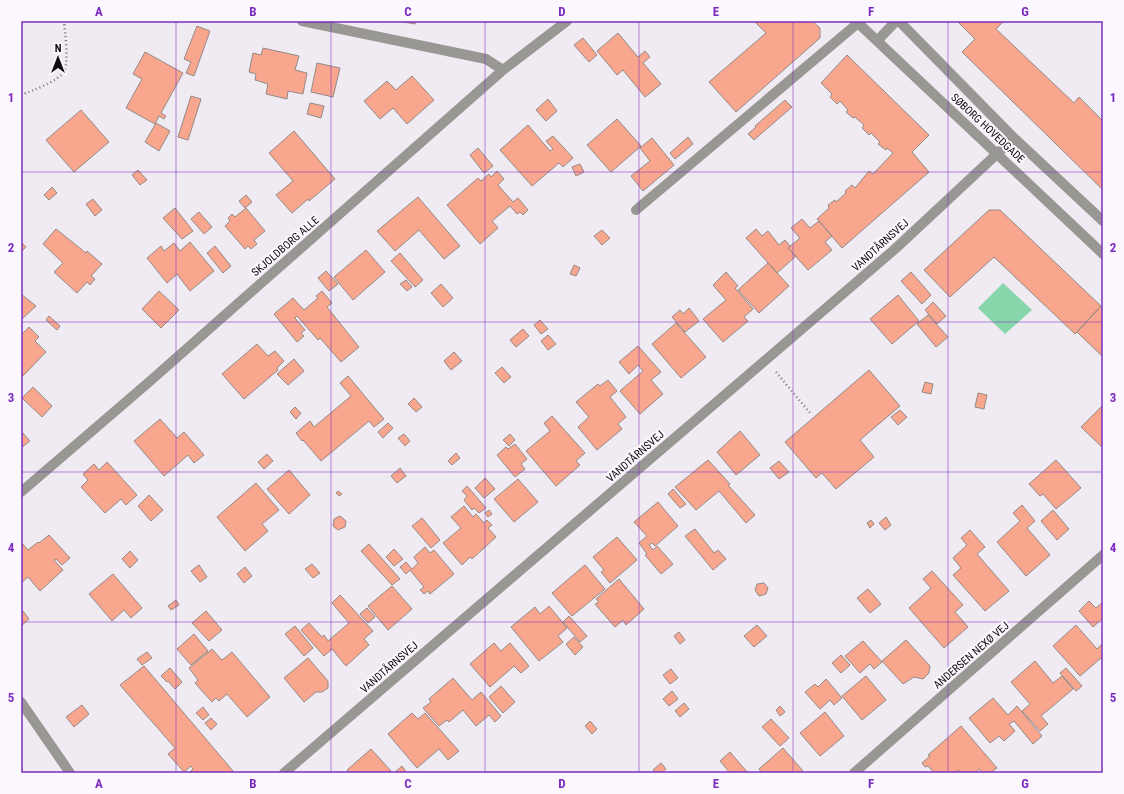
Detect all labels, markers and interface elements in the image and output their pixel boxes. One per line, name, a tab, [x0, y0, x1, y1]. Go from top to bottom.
text: A	[95, 4, 103, 19]
text: B	[249, 4, 257, 19]
text: C	[404, 4, 412, 19]
text: D	[558, 4, 566, 19]
text: E	[713, 4, 720, 19]
text: F	[868, 4, 874, 19]
text: G	[1021, 4, 1029, 19]
north arrow	[38, 38, 78, 78]
text: N	[55, 42, 62, 55]
text: 1	[8, 90, 14, 105]
text: 1	[1110, 90, 1116, 105]
street label: SØBORG HOVEDGADE	[948, 91, 1027, 166]
street label: SKJOLDBORG ALLE	[249, 213, 322, 279]
street label: VANDTÅRNSVEJ	[849, 216, 911, 274]
text: 2	[8, 240, 15, 255]
text: 2	[1110, 240, 1117, 255]
text: 3	[8, 390, 14, 405]
text: 3	[1110, 390, 1116, 405]
street label: VANDTÅRNSVEJ	[603, 427, 667, 485]
text: 4	[8, 540, 15, 555]
text: 4	[1110, 540, 1117, 555]
street label: ANDERSEN NEXØ VEJ	[931, 619, 1012, 692]
street label: VANDTÅRNSVEJ	[357, 638, 421, 696]
text: 5	[8, 690, 15, 705]
text: 5	[1110, 690, 1117, 705]
text: A	[95, 776, 103, 791]
text: B	[249, 776, 257, 791]
text: C	[404, 776, 412, 791]
text: D	[558, 776, 566, 791]
text: E	[713, 776, 720, 791]
text: F	[868, 776, 874, 791]
text: G	[1021, 776, 1029, 791]

